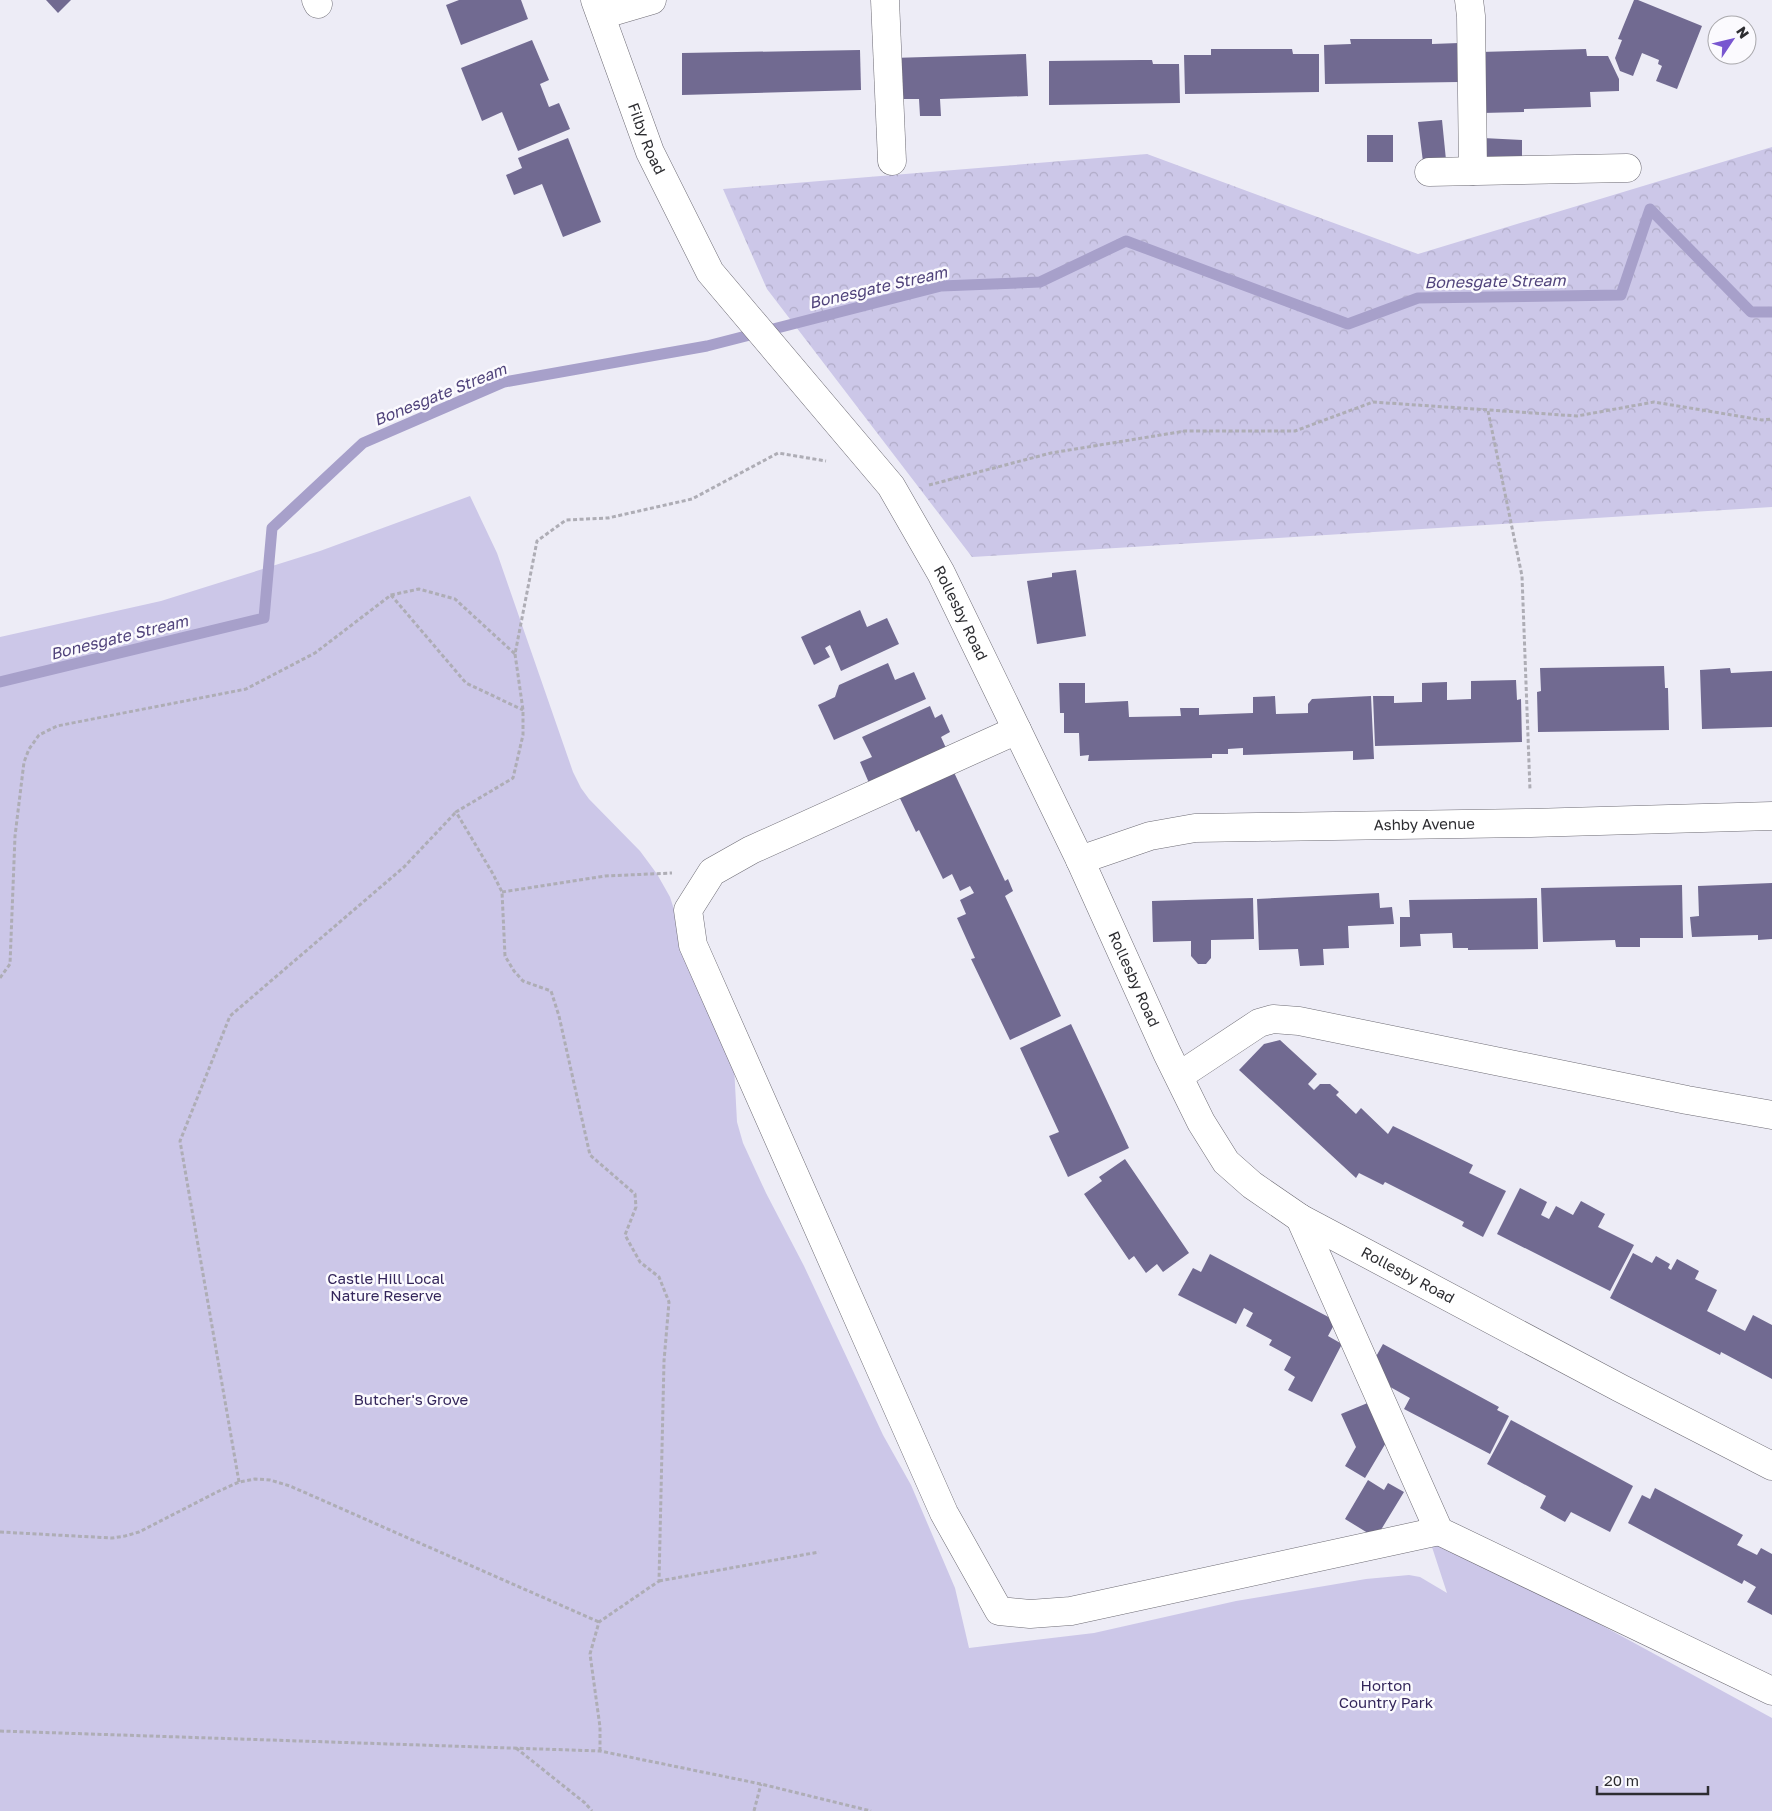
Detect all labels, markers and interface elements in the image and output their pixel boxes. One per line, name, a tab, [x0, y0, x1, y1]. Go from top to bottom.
north arrow	[1707, 15, 1757, 65]
text: N	[1733, 23, 1753, 41]
street label: Filby Road	[625, 100, 670, 177]
water label: Bonesgate Stream	[807, 261, 950, 313]
water label: Bonesgate Stream	[1424, 270, 1567, 292]
water label: Bonesgate Stream	[371, 358, 510, 430]
street label: Rollesby Road	[931, 562, 992, 663]
water label: Bonesgate Stream	[48, 610, 191, 664]
street label: Ashby Avenue	[1373, 814, 1475, 833]
street label: Rollesby Road	[1105, 928, 1164, 1029]
street label: Rollesby Road	[1358, 1242, 1458, 1306]
park label: Castle Hill Local Nature Reserve	[327, 1269, 445, 1304]
park label: Butcher's Grove	[354, 1390, 469, 1408]
park label: Horton Country Park	[1339, 1676, 1434, 1711]
scale bar	[1597, 1764, 1708, 1796]
text: 20 m	[1604, 1771, 1639, 1789]

